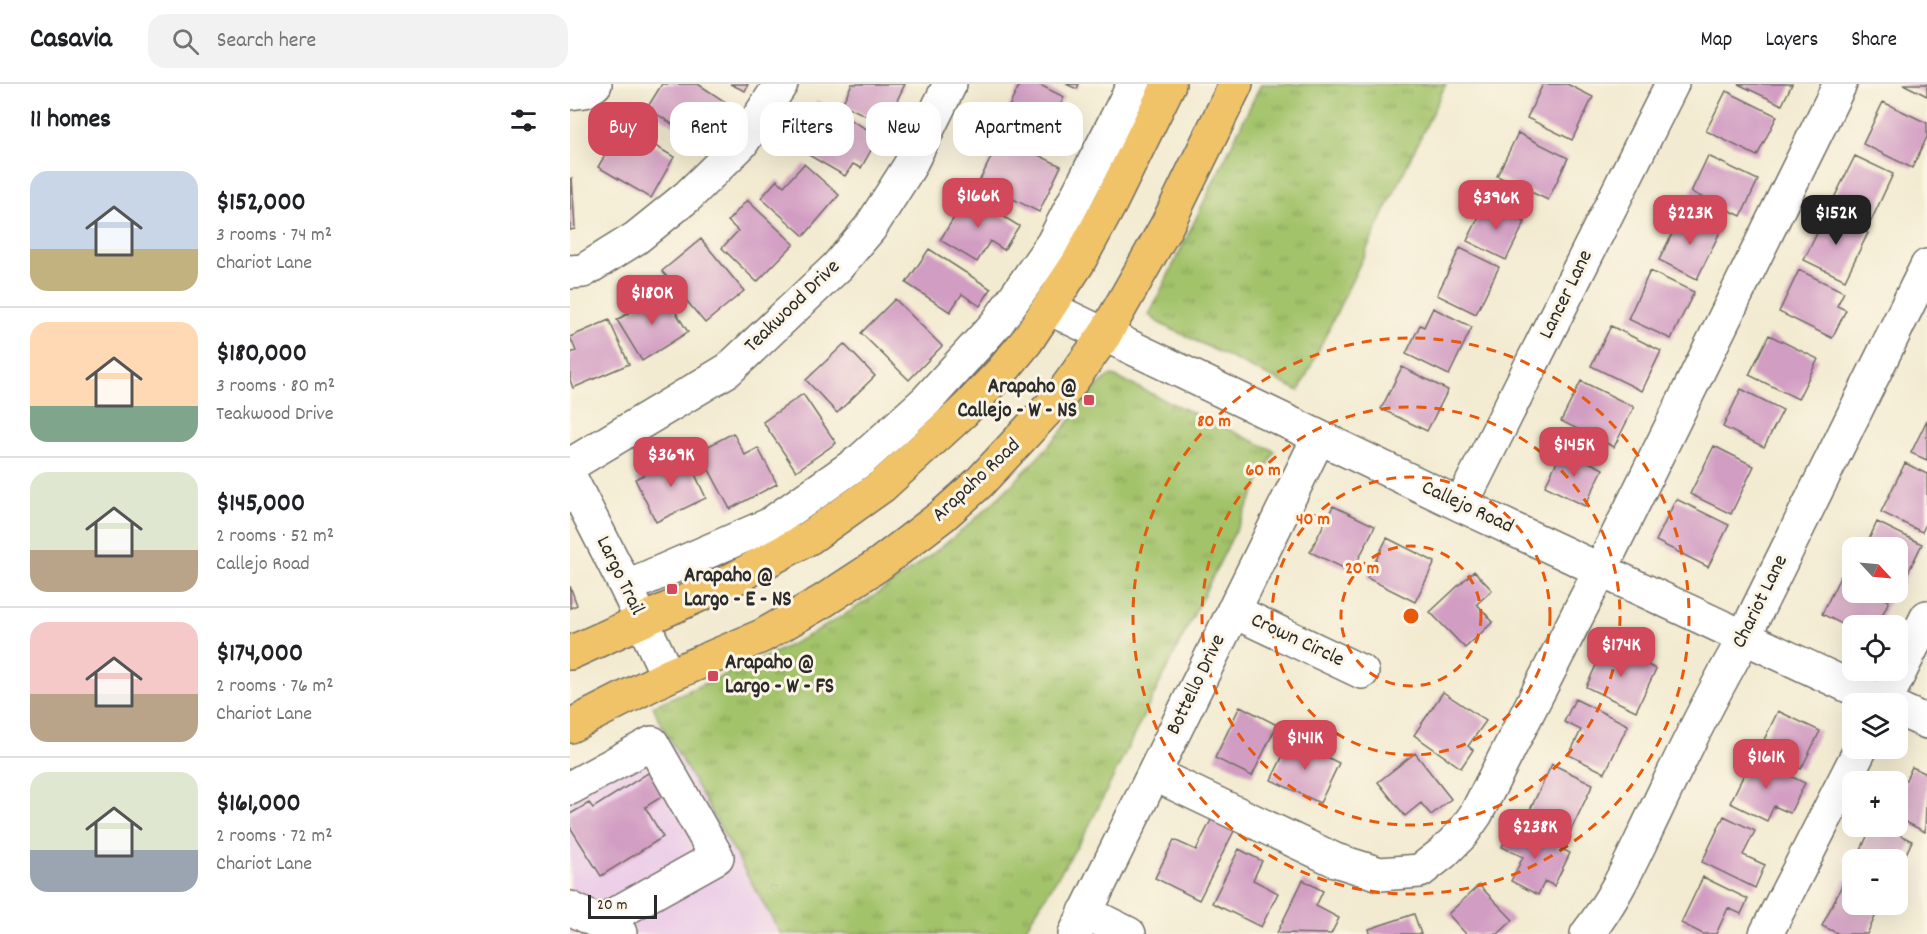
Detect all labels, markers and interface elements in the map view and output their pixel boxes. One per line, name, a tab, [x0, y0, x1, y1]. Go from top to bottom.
search box	[148, 14, 568, 68]
text: Casavia	[30, 21, 112, 61]
icon: search	[169, 25, 202, 58]
text: Search here	[217, 26, 316, 57]
text: Map	[1701, 26, 1732, 56]
text: Layers	[1765, 26, 1818, 56]
text: Share	[1851, 26, 1897, 56]
text: 11 homes	[30, 102, 111, 139]
chip: Buy	[588, 102, 658, 156]
chip: Rent	[670, 102, 748, 156]
chip: Filters	[760, 102, 854, 156]
chip: New	[866, 102, 941, 156]
chip: Apartment	[953, 102, 1083, 156]
icon: filters	[507, 104, 540, 137]
pin: $166K	[936, 178, 1020, 229]
pin: $396K	[1454, 180, 1538, 231]
text: $166K	[956, 183, 1000, 211]
text: $152,000	[216, 185, 306, 222]
text: $396K	[1472, 185, 1520, 213]
icon: home	[78, 195, 150, 267]
pin: $223K	[1648, 195, 1732, 246]
pin: $152K	[1794, 195, 1878, 246]
text: $223K	[1667, 200, 1713, 228]
text: $152K	[1815, 200, 1857, 228]
text: 3 rooms · 74 m²	[216, 222, 332, 250]
street label: Lancer Lane	[1533, 245, 1601, 345]
text: Chariot Lane	[216, 250, 312, 278]
street label: Teakwood Drive	[738, 253, 848, 361]
pin: $180K	[610, 275, 694, 326]
text: $180K	[631, 280, 673, 308]
text: $180,000	[216, 336, 307, 373]
icon: home	[78, 346, 150, 418]
text: 3 rooms · 80 m²	[216, 373, 335, 401]
place label: Arapaho @ Callejo - W - NS	[957, 373, 1077, 427]
marker: Arapaho @ Callejo - W - NS	[1082, 393, 1096, 407]
text: Teakwood Drive	[216, 401, 334, 429]
text: 80 m	[1197, 410, 1231, 435]
pin: $145K	[1532, 427, 1616, 478]
street label: Arapaho Road	[926, 432, 1028, 530]
text: $145K	[1553, 432, 1595, 460]
pin: $369K	[629, 437, 713, 488]
text: $369K	[647, 442, 695, 470]
text: 60 m	[1245, 459, 1281, 484]
street label: Callejo Road	[1416, 474, 1518, 542]
text: $145,000	[216, 486, 305, 523]
icon: home	[78, 496, 150, 568]
text: 40 m	[1296, 508, 1330, 533]
text: 2 rooms · 52 m²	[216, 523, 334, 551]
street label: Largo Trail	[587, 531, 651, 621]
north arrow	[1842, 537, 1908, 603]
map controls	[1842, 537, 1908, 915]
street label: Chariot Lane	[1725, 550, 1797, 654]
text: Callejo Road	[216, 551, 310, 579]
text: 20 m	[1345, 557, 1379, 582]
place label: Arapaho @ Largo - E - NS	[684, 562, 792, 616]
marker: Arapaho @ Largo - E - NS	[665, 582, 679, 596]
street label: Crown Circle	[1245, 606, 1349, 676]
centre of rings	[1401, 606, 1421, 626]
button: locate	[1842, 615, 1908, 681]
pin: $174K	[1579, 627, 1663, 678]
street label: Bottello Drive	[1160, 630, 1234, 740]
text: $174K	[1601, 632, 1641, 660]
text: $174,000	[216, 636, 303, 673]
icon: home	[78, 646, 150, 718]
place label: Arapaho @ Largo - W - FS	[725, 649, 834, 703]
marker: Arapaho @ Largo - W - FS	[706, 669, 720, 683]
text: 2 rooms · 76 m²	[216, 673, 334, 701]
button: layers	[1842, 693, 1908, 759]
text: Chariot Lane	[216, 701, 312, 729]
pin: $141K	[1263, 720, 1347, 771]
text: $141K	[1287, 725, 1323, 753]
pin: $161K	[1724, 739, 1808, 790]
text: $161K	[1747, 744, 1785, 772]
button: +	[1842, 771, 1908, 837]
text: $161,000	[216, 786, 301, 823]
icon: home	[78, 796, 150, 868]
pin: $238K	[1493, 809, 1577, 860]
text: $238K	[1512, 814, 1558, 842]
text: 2 rooms · 72 m²	[216, 823, 332, 851]
button: −	[1842, 849, 1908, 915]
text: Chariot Lane	[216, 851, 312, 879]
scale bar	[588, 892, 657, 920]
text: 20 m	[597, 894, 627, 917]

